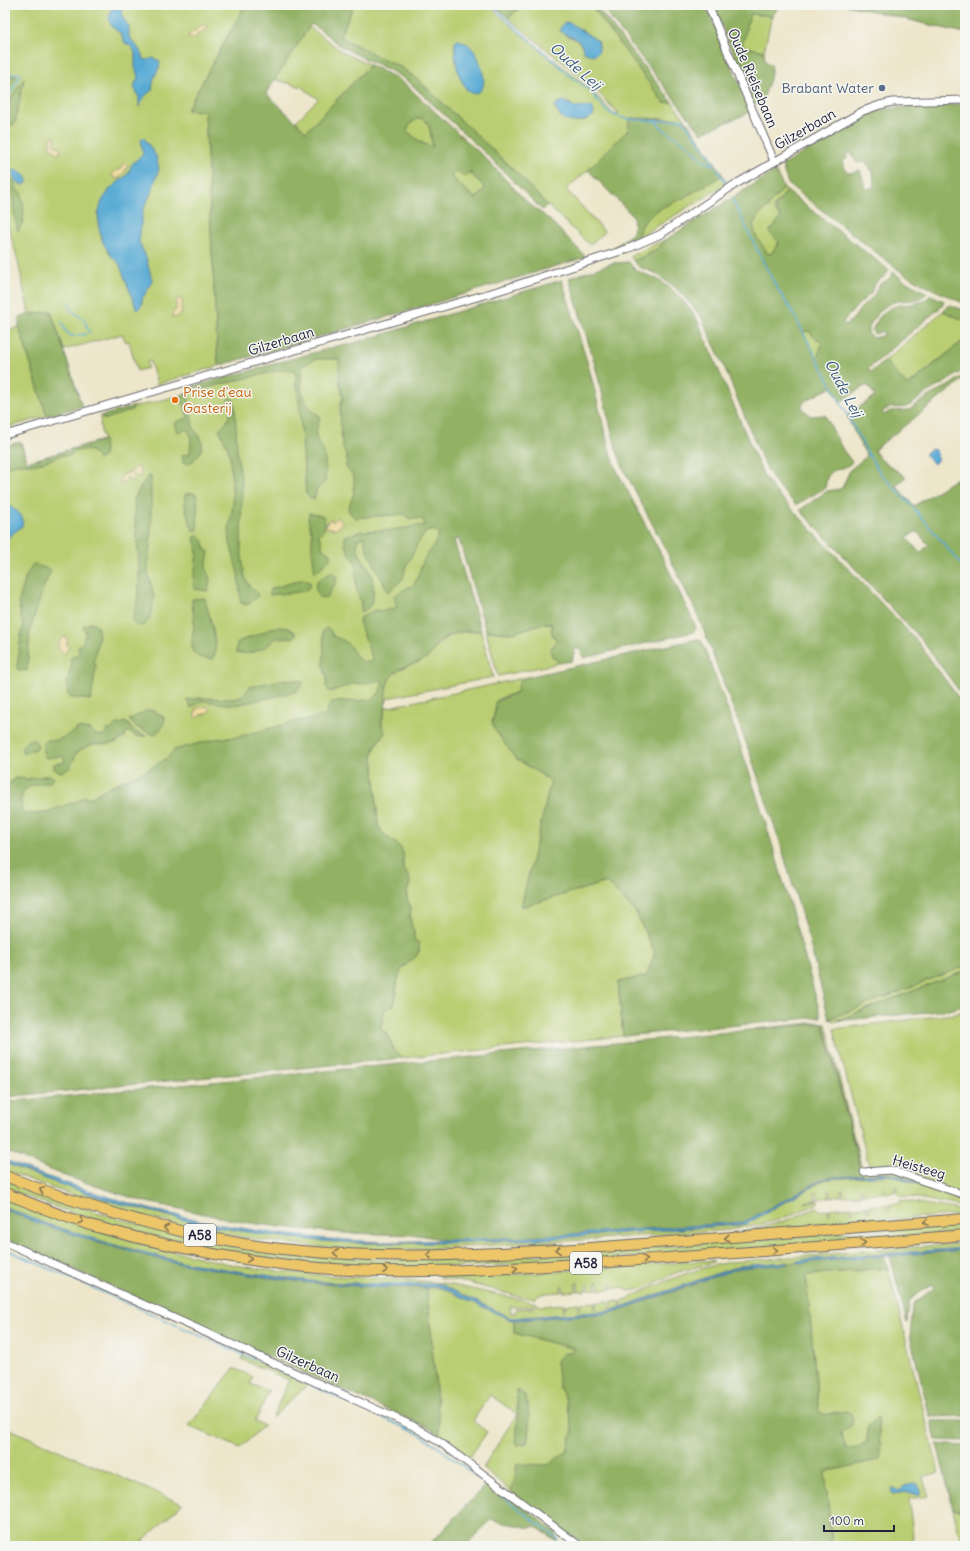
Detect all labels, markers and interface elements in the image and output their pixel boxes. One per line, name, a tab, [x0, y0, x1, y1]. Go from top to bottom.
street label: Oude Rielsebaan	[724, 26, 782, 130]
water label: Oude Leij	[546, 38, 607, 95]
place label: Brabant Water	[781, 79, 874, 97]
marker: Brabant Water	[877, 83, 887, 93]
street label: Gilzerbaan	[771, 104, 839, 154]
street label: Gilzerbaan	[246, 322, 316, 360]
water label: Oude Leij	[821, 356, 868, 422]
place label: Prise d'eau Gasterij	[183, 383, 252, 417]
marker: Prise d'eau Gasterij	[170, 395, 180, 405]
street label: Heisteeg	[890, 1151, 948, 1183]
one-way arrow	[39, 1187, 46, 1195]
one-way arrow	[77, 1217, 84, 1225]
one-way arrow	[923, 1218, 929, 1227]
one-way arrow	[163, 1224, 170, 1232]
road number: A58	[184, 1224, 216, 1246]
one-way arrow	[724, 1233, 730, 1242]
one-way arrow	[860, 1239, 866, 1248]
one-way arrow	[555, 1245, 561, 1254]
one-way arrow	[772, 1245, 778, 1254]
one-way arrow	[333, 1249, 339, 1258]
one-way arrow	[426, 1251, 432, 1259]
road number: A58	[570, 1252, 602, 1274]
one-way arrow	[246, 1254, 252, 1263]
one-way arrow	[642, 1255, 648, 1264]
one-way arrow	[512, 1263, 518, 1272]
one-way arrow	[382, 1266, 388, 1275]
street label: Gilzerbaan	[273, 1342, 343, 1386]
scale bar	[824, 1507, 894, 1533]
text: 100 m	[830, 1513, 864, 1528]

